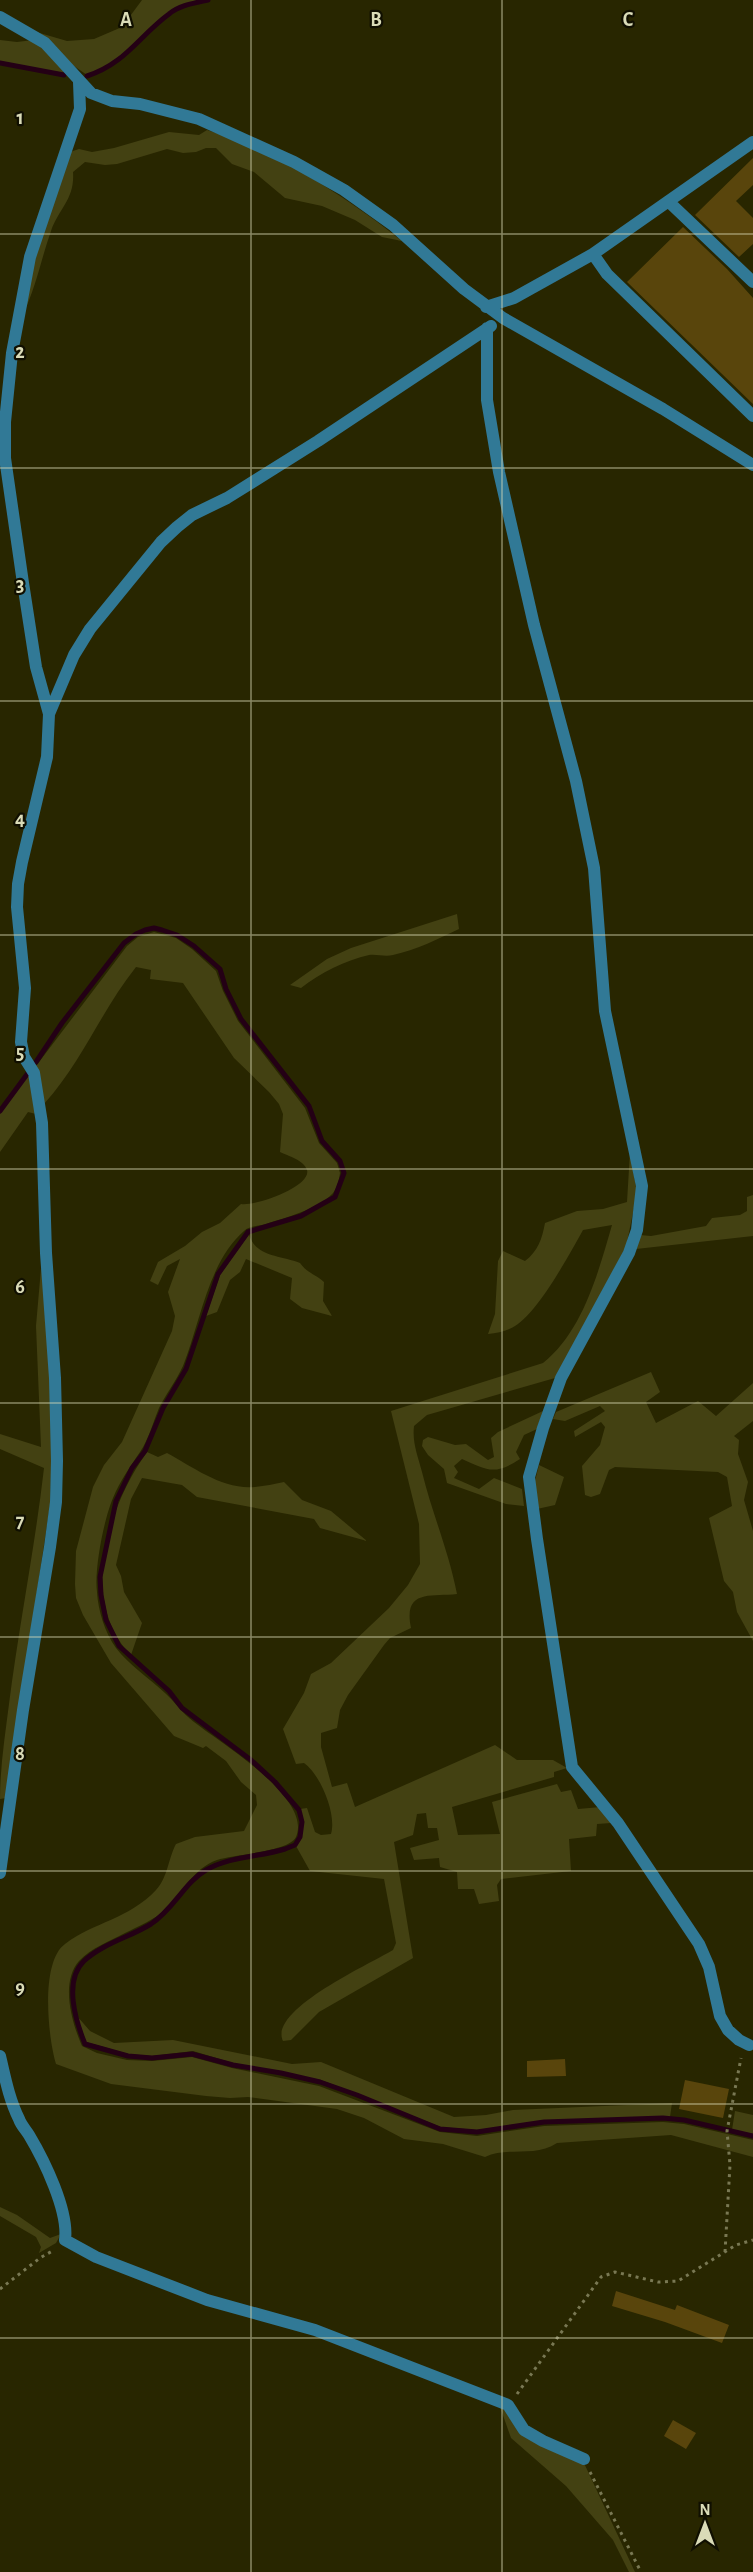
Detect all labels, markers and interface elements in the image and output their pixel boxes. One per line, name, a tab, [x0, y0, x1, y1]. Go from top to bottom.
text: A	[120, 10, 132, 30]
text: B	[370, 10, 382, 30]
text: C	[623, 10, 634, 30]
text: 1	[16, 108, 24, 128]
text: 2	[15, 342, 25, 362]
text: 3	[16, 575, 24, 595]
text: 4	[15, 809, 25, 829]
text: 5	[16, 1043, 24, 1063]
text: 6	[15, 1277, 25, 1297]
text: 7	[16, 1511, 25, 1531]
text: 8	[15, 1744, 25, 1764]
text: 9	[15, 1978, 25, 1998]
north arrow	[675, 2494, 735, 2554]
text: N	[699, 2502, 711, 2518]

